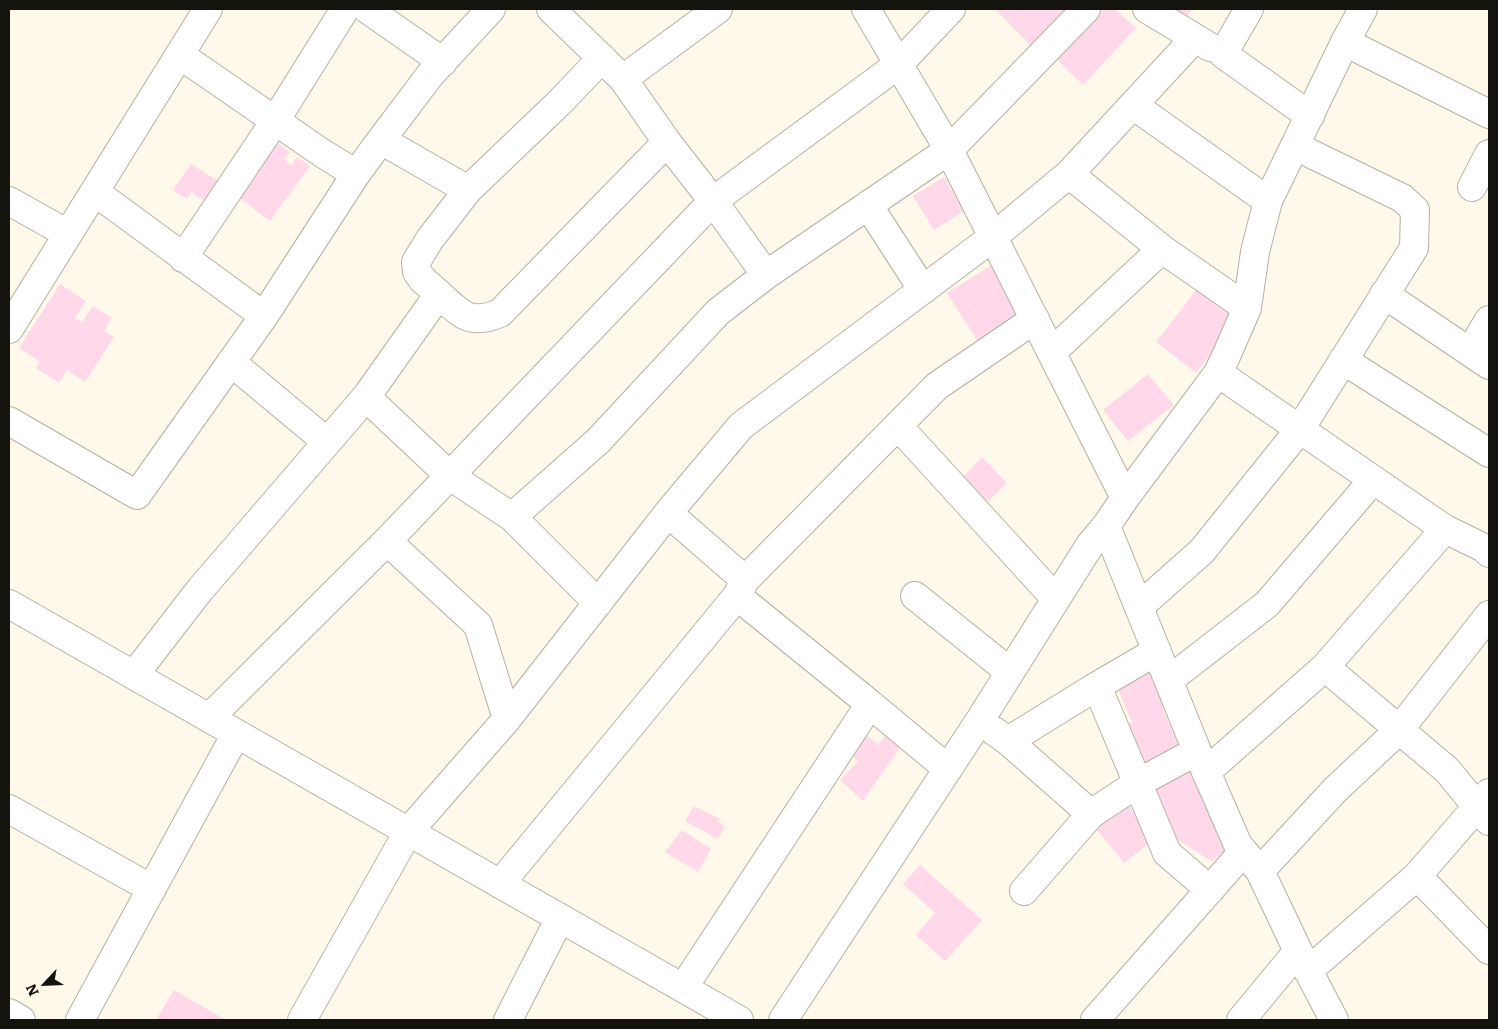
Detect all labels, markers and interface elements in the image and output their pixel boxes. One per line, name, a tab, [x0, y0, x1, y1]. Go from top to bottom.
north arrow	[20, 959, 70, 1009]
text: N	[20, 981, 43, 1000]

